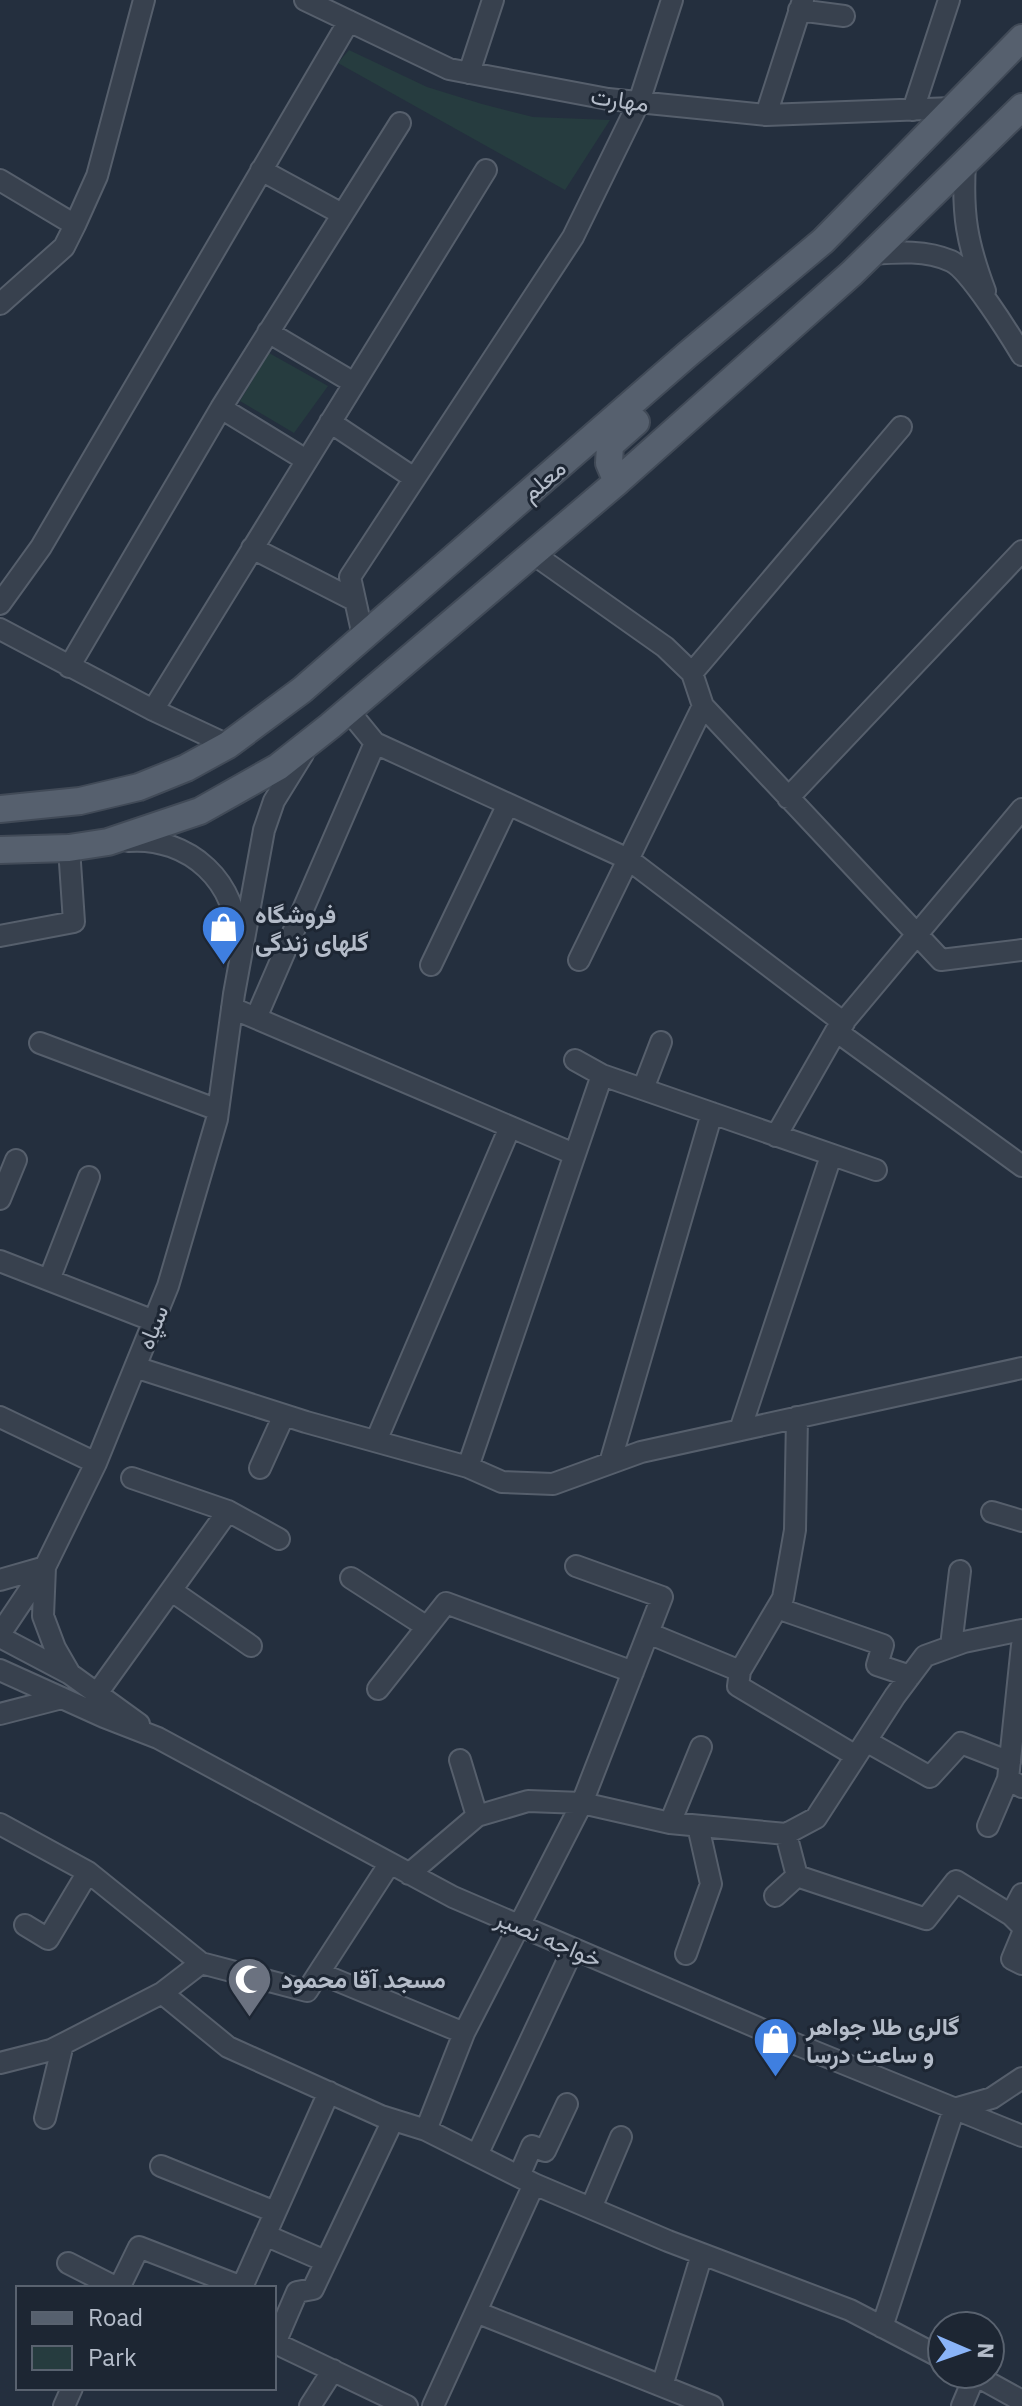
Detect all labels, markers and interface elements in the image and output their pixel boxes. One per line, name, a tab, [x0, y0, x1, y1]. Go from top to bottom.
street label: مهارت	[589, 79, 651, 119]
street label: معلم	[514, 452, 573, 509]
place label: فروشگاه گلهای زندگی	[255, 898, 369, 958]
shop icon: فروشگاه گلهای زندگی	[200, 904, 248, 967]
street label: سپاه	[129, 1300, 176, 1354]
street label: خواجه نصیر	[490, 1901, 607, 1975]
mosque icon: مسجد آقا محمود	[226, 1955, 274, 2018]
place label: مسجد آقا محمود	[281, 1963, 446, 1995]
place label: گالری طلا جواهر و ساعت درسا	[805, 2010, 959, 2070]
shop icon: گالری طلا جواهر و ساعت درسا	[751, 2016, 799, 2079]
legend	[16, 2286, 276, 2390]
text: Road	[88, 2301, 143, 2333]
north arrow	[926, 2310, 1006, 2390]
text: Park	[88, 2341, 137, 2373]
text: N	[972, 2342, 1001, 2359]

